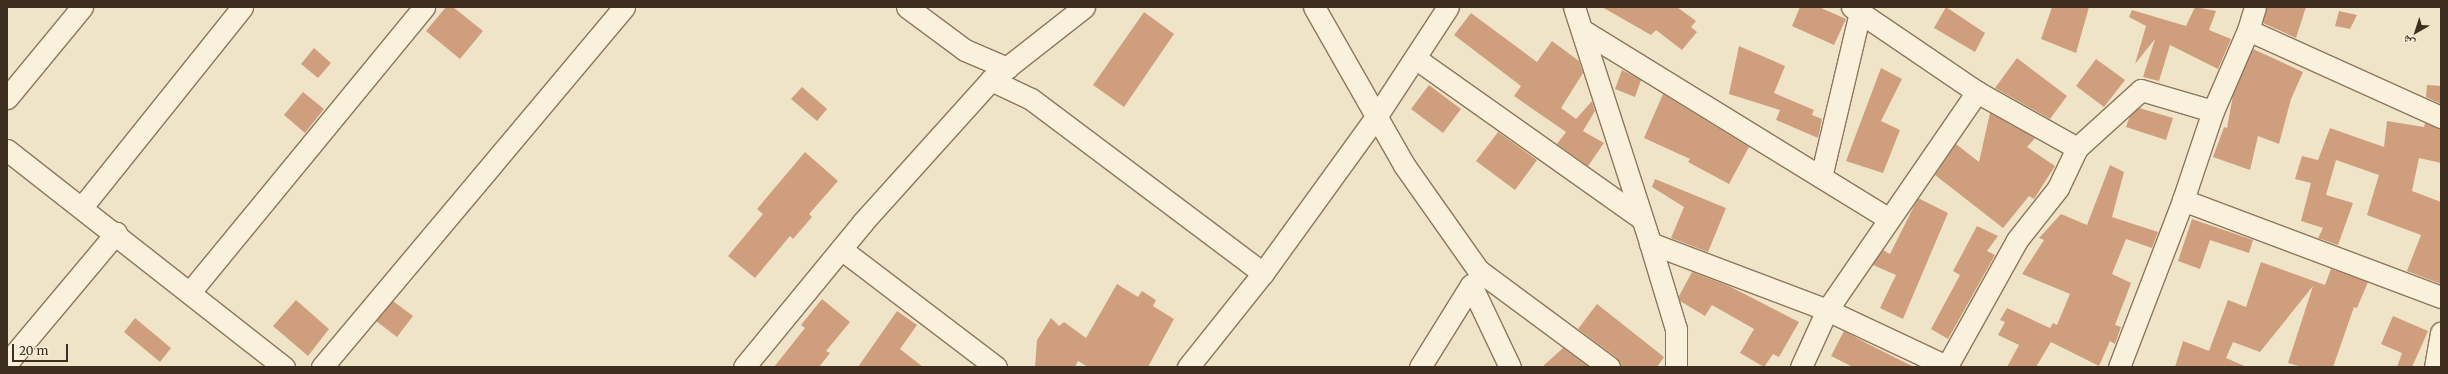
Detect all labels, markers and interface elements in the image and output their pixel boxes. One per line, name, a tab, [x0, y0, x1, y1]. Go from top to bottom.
north arrow	[2396, 12, 2436, 52]
text: ش	[2400, 32, 2417, 50]
scale bar	[14, 336, 70, 362]
text: 20 m	[19, 343, 48, 358]

